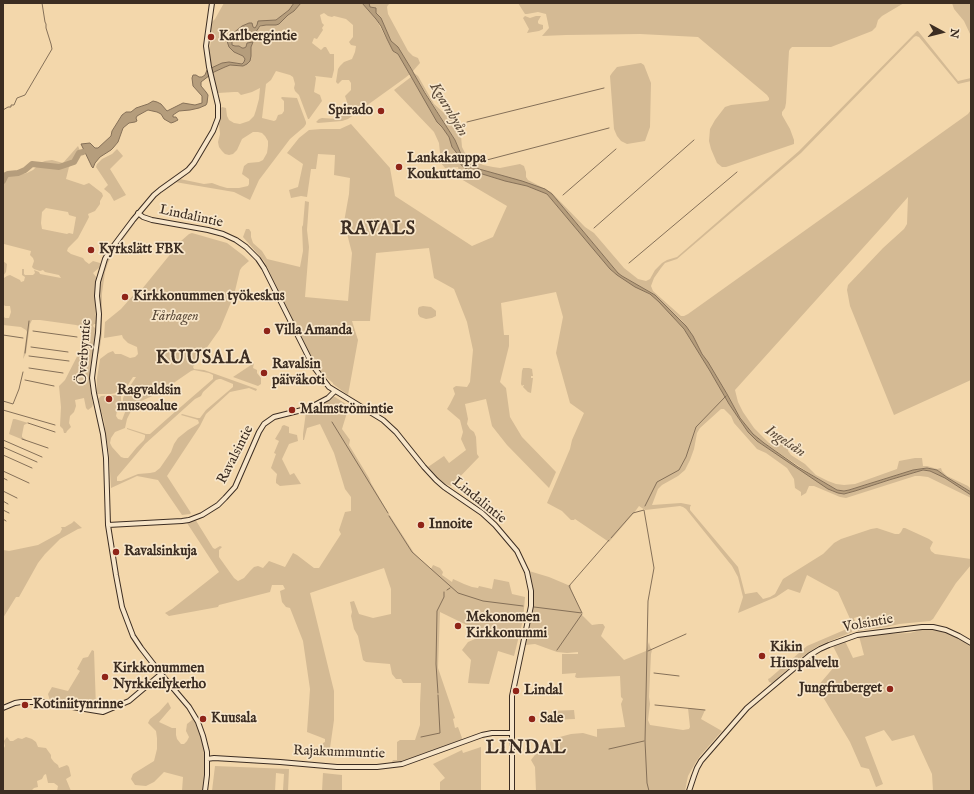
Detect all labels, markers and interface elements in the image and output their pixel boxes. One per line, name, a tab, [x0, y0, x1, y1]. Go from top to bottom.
north arrow	[922, 12, 962, 52]
text: N	[946, 28, 961, 39]
place label: Karlbergintie	[219, 29, 297, 45]
marker: Karlbergintie	[206, 32, 216, 42]
water label: Kvarnbyån	[425, 80, 471, 140]
place label: Spirado	[328, 103, 373, 119]
marker: Spirado	[376, 106, 386, 116]
place label: Lankakauppa Koukuttamo	[407, 151, 486, 184]
marker: Lankakauppa Koukuttamo	[394, 162, 404, 172]
street label: Lindalintie	[158, 202, 224, 232]
district label: RAVALS	[340, 219, 416, 241]
place label: Kyrkslätt FBK	[99, 242, 183, 258]
marker: Kyrkslätt FBK	[86, 245, 96, 255]
place label: Kirkkonummen työkeskus	[133, 289, 285, 305]
marker: Kirkkonummen työkeskus	[120, 292, 130, 302]
park label: Fårhagen	[151, 309, 199, 325]
street label: Överbyntie	[74, 319, 96, 385]
place label: Villa Amanda	[275, 323, 352, 339]
marker: Villa Amanda	[262, 326, 272, 336]
district label: KUUSALA	[156, 348, 252, 370]
place label: Ravalsin päiväkoti	[272, 357, 325, 390]
marker: Ravalsin päiväkoti	[259, 368, 269, 378]
place label: Ragvaldsin museoalue	[117, 383, 181, 416]
marker: Ragvaldsin museoalue	[104, 394, 114, 404]
place label: Malmströmintie	[300, 402, 393, 418]
marker: Malmströmintie	[287, 405, 297, 415]
water label: Ingelsån	[761, 422, 809, 462]
street label: Ravalsintie	[214, 423, 258, 487]
street label: Lindalintie	[449, 474, 509, 528]
place label: Innoite	[429, 517, 472, 533]
marker: Innoite	[416, 520, 426, 530]
place label: Ravalsinkuja	[124, 544, 197, 560]
marker: Ravalsinkuja	[111, 547, 121, 557]
place label: Mekonomen Kirkkonummi	[466, 610, 547, 642]
street label: Volsintie	[842, 611, 894, 637]
marker: Mekonomen Kirkkonummi	[453, 621, 463, 631]
place label: Kikin Hiuspalvelu	[770, 640, 839, 672]
marker: Kikin Hiuspalvelu	[757, 651, 767, 661]
place label: Kirkkonummen Nyrkkeilykerho	[113, 661, 206, 694]
marker: Kirkkonummen Nyrkkeilykerho	[100, 672, 110, 682]
place label: Jungfruberget	[799, 681, 882, 697]
place label: Lindal	[524, 683, 563, 699]
marker: Jungfruberget	[885, 684, 895, 694]
marker: Lindal	[511, 686, 521, 696]
place label: Kotiniitynrinne	[33, 697, 123, 713]
marker: Kotiniitynrinne	[20, 700, 30, 710]
place label: Kuusala	[211, 711, 256, 727]
place label: Sale	[540, 711, 563, 727]
marker: Kuusala	[198, 714, 208, 724]
marker: Sale	[527, 714, 537, 724]
district label: LINDAL	[485, 738, 567, 760]
street label: Rajakummuntie	[293, 743, 385, 763]

